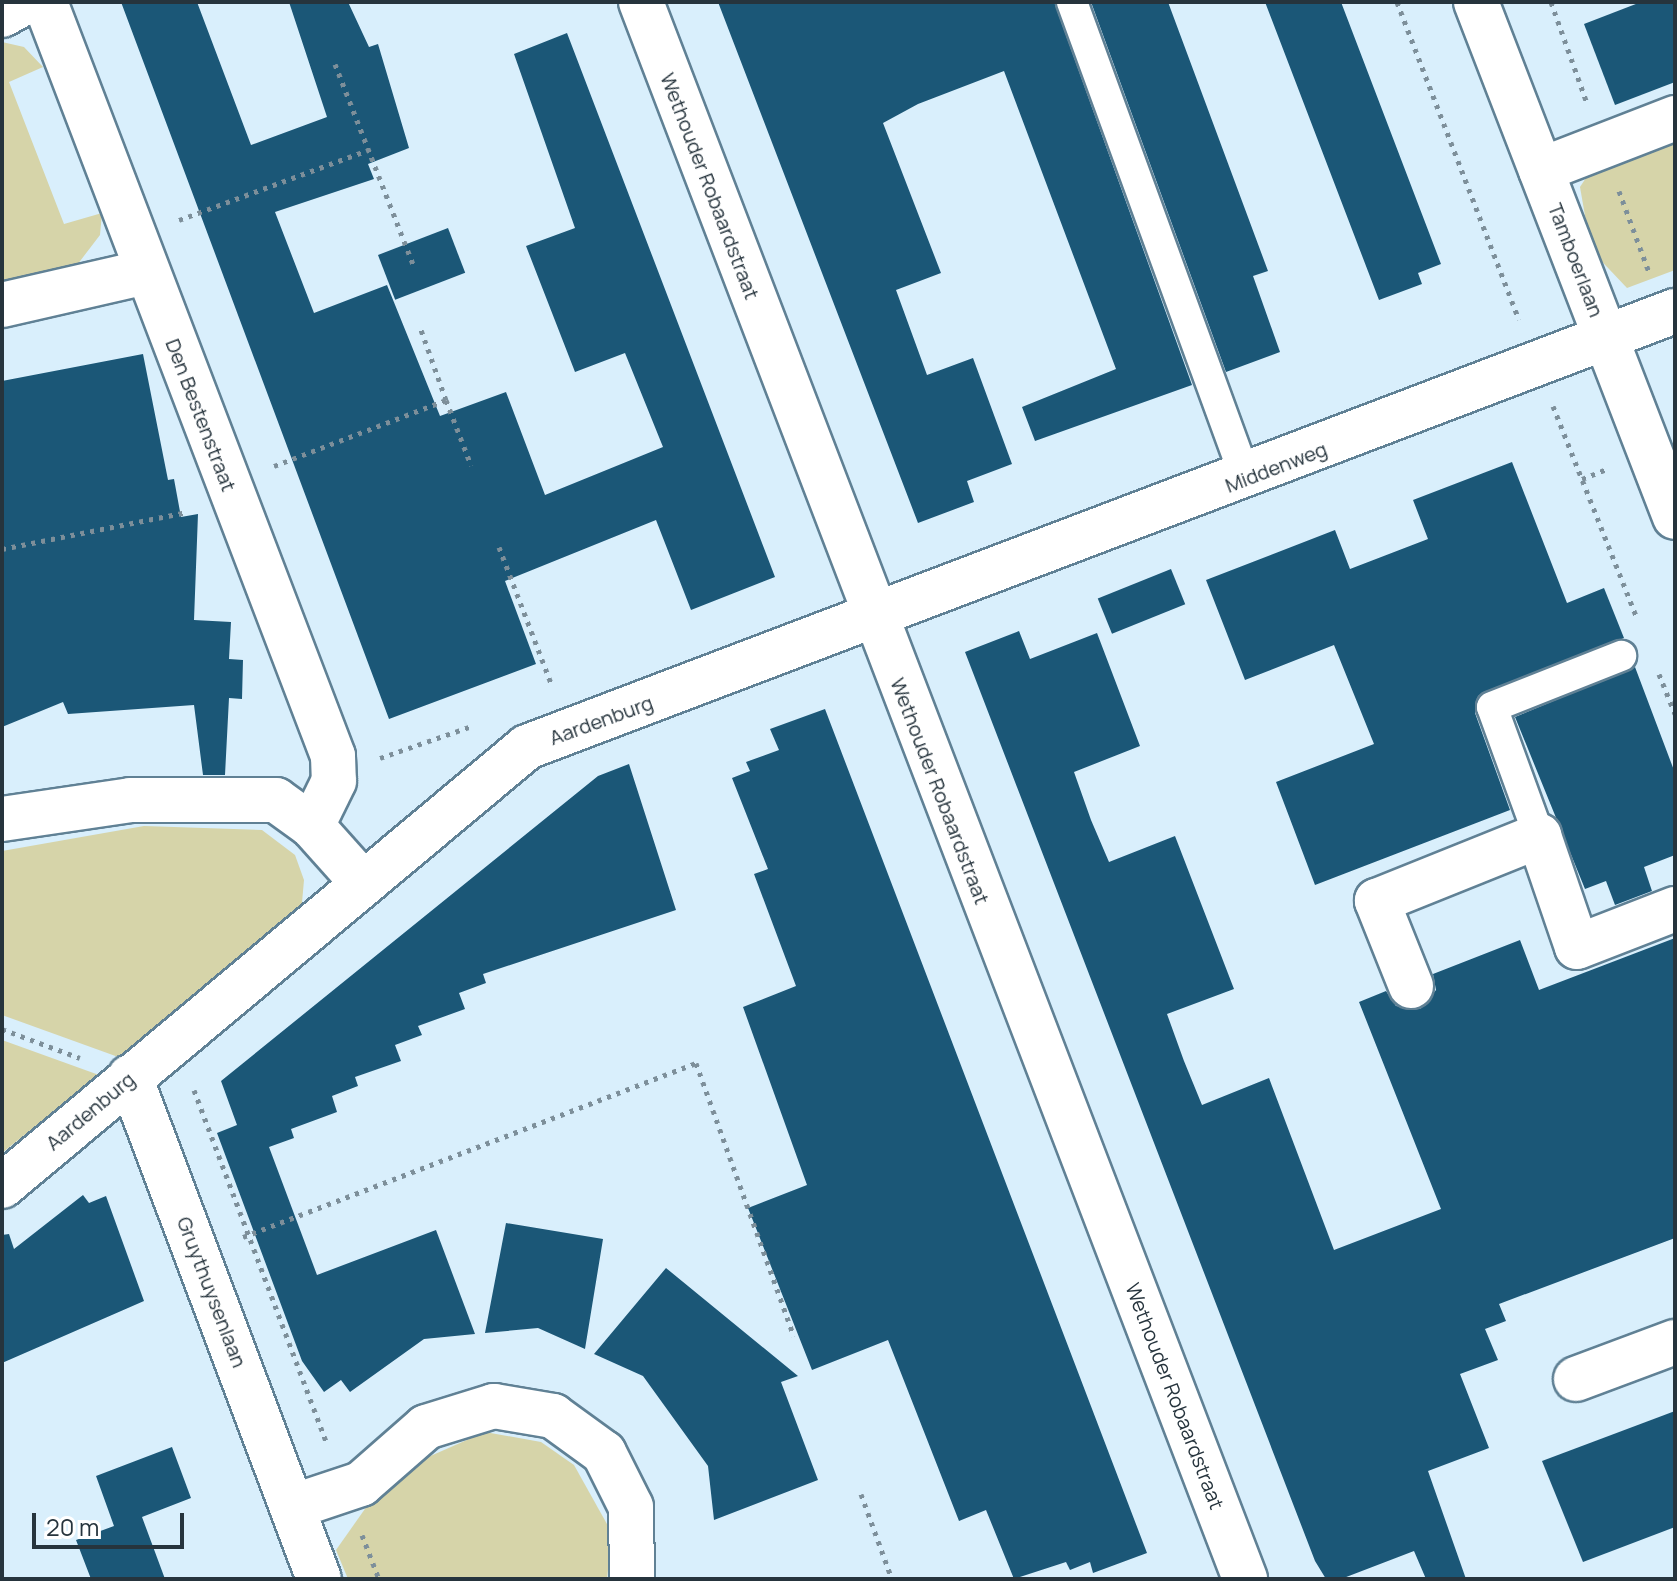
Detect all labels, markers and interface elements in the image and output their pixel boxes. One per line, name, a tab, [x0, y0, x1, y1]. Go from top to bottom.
street label: Wethouder Robaardstraat	[656, 69, 764, 303]
street label: Tamboerlaan	[1543, 200, 1609, 320]
street label: Den Bestenstraat	[161, 335, 241, 495]
street label: Middenweg	[1222, 437, 1330, 497]
street label: Wethouder Robaardstraat	[886, 674, 994, 908]
street label: Aardenburg	[546, 690, 656, 750]
street label: Aardenburg	[41, 1067, 139, 1155]
street label: Gruythuysenlaan	[172, 1213, 252, 1371]
street label: Wethouder Robaardstraat	[1121, 1279, 1229, 1513]
scale bar	[36, 1497, 188, 1547]
text: 20 m	[46, 1510, 99, 1543]

